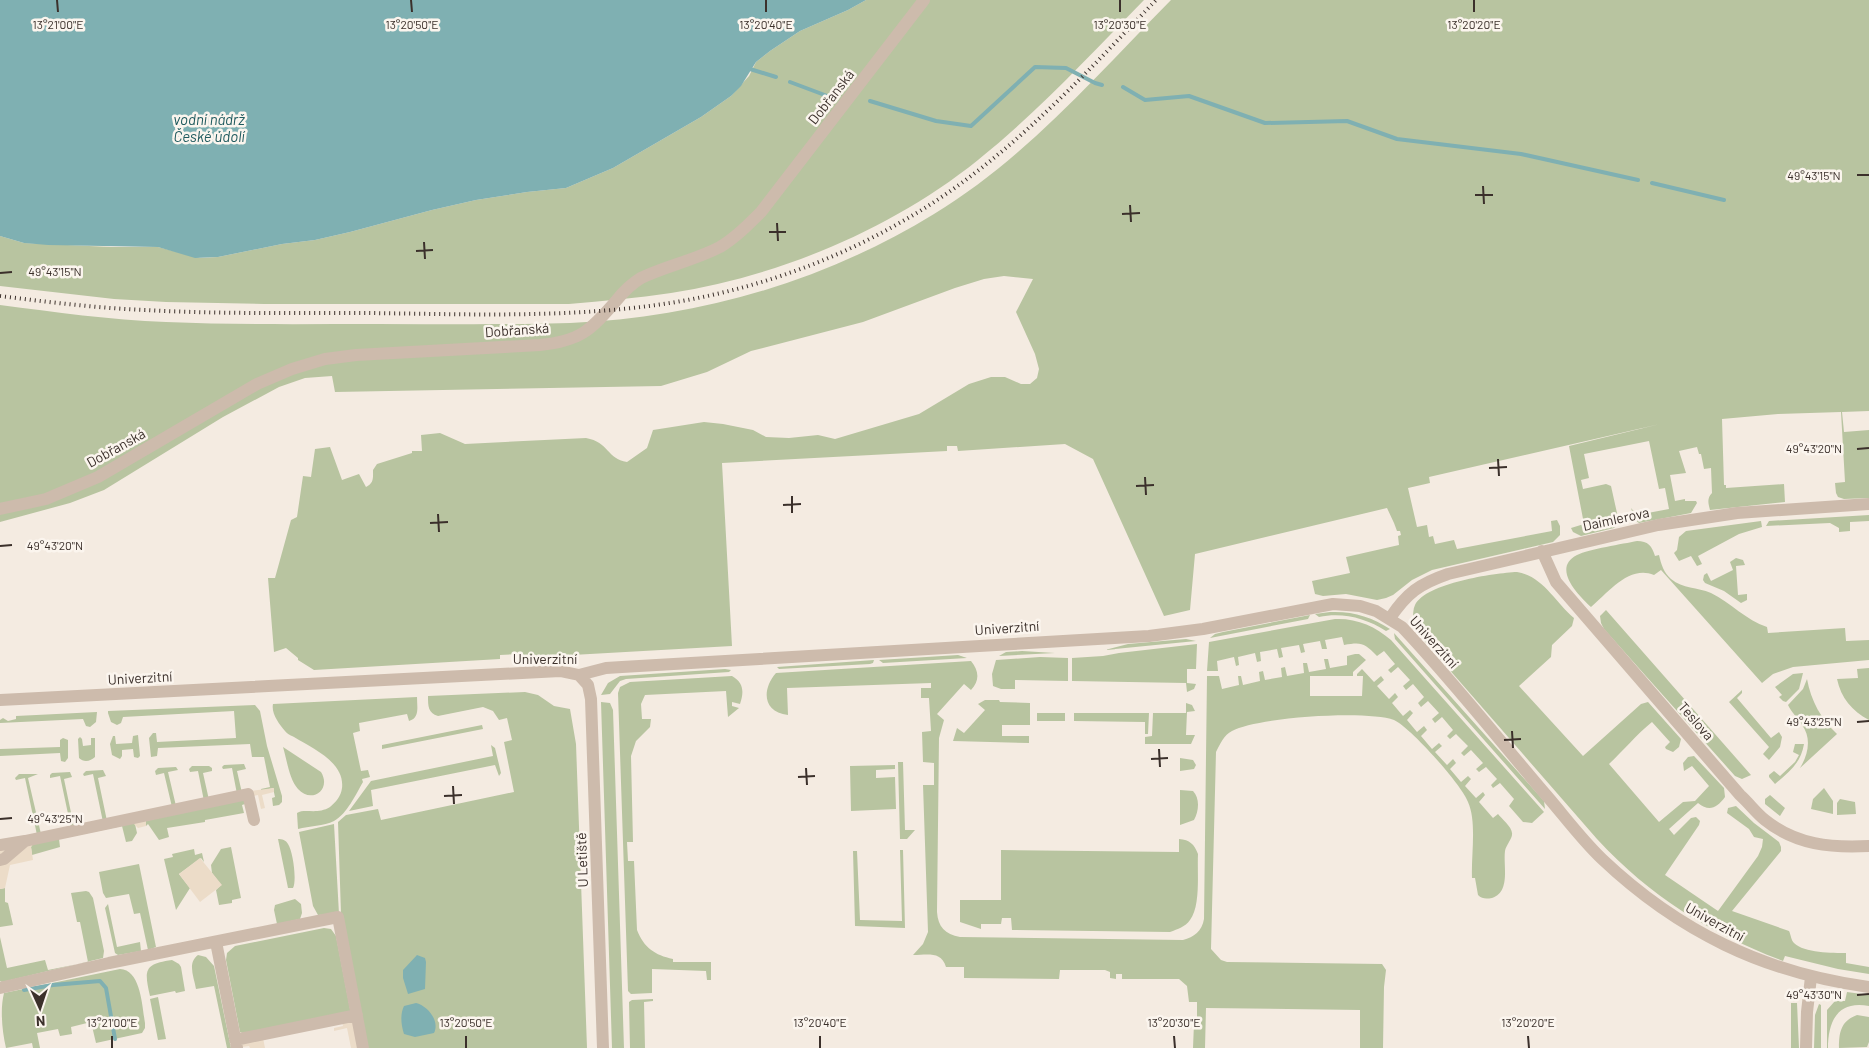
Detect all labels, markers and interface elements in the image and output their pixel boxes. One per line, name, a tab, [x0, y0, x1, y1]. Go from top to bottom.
text: 13°21'00"E	[33, 17, 83, 31]
text: 13°20'50"E	[385, 17, 439, 31]
text: 13°20'40"E	[739, 17, 793, 31]
text: 13°20'30"E	[1093, 17, 1147, 31]
text: 13°20'20"E	[1447, 17, 1501, 31]
street label: Dobřanská	[804, 66, 857, 127]
water label: vodní nádrž České údolí	[173, 110, 246, 145]
text: 49°43'15"N	[1787, 168, 1841, 182]
text: 49°43'15"N	[28, 264, 82, 278]
street label: Dobřanská	[484, 319, 550, 340]
street label: Dobřanská	[83, 425, 148, 471]
text: 49°43'20"N	[1786, 441, 1842, 455]
street label: Daimlerova	[1581, 503, 1651, 534]
text: 49°43'20"N	[27, 538, 83, 552]
street label: Univerzitní	[1406, 612, 1462, 671]
street label: Univerzitní	[974, 617, 1040, 638]
street label: Univerzitní	[513, 650, 577, 667]
street label: Univerzitní	[107, 667, 173, 688]
street label: Teslova	[1675, 698, 1718, 743]
text: 49°43'25"N	[1786, 714, 1842, 728]
text: 49°43'25"N	[27, 811, 83, 825]
street label: U Letiště	[572, 832, 591, 888]
street label: Univerzitní	[1683, 898, 1748, 945]
north arrow	[15, 983, 65, 1033]
text: 49°43'30"N	[1786, 987, 1842, 1001]
text: N	[36, 1013, 46, 1030]
text: 13°21'00"E	[87, 1015, 137, 1029]
text: 13°20'50"E	[439, 1015, 493, 1029]
text: 13°20'40"E	[793, 1015, 847, 1029]
text: 13°20'30"E	[1147, 1015, 1201, 1029]
text: 13°20'20"E	[1501, 1015, 1555, 1029]

